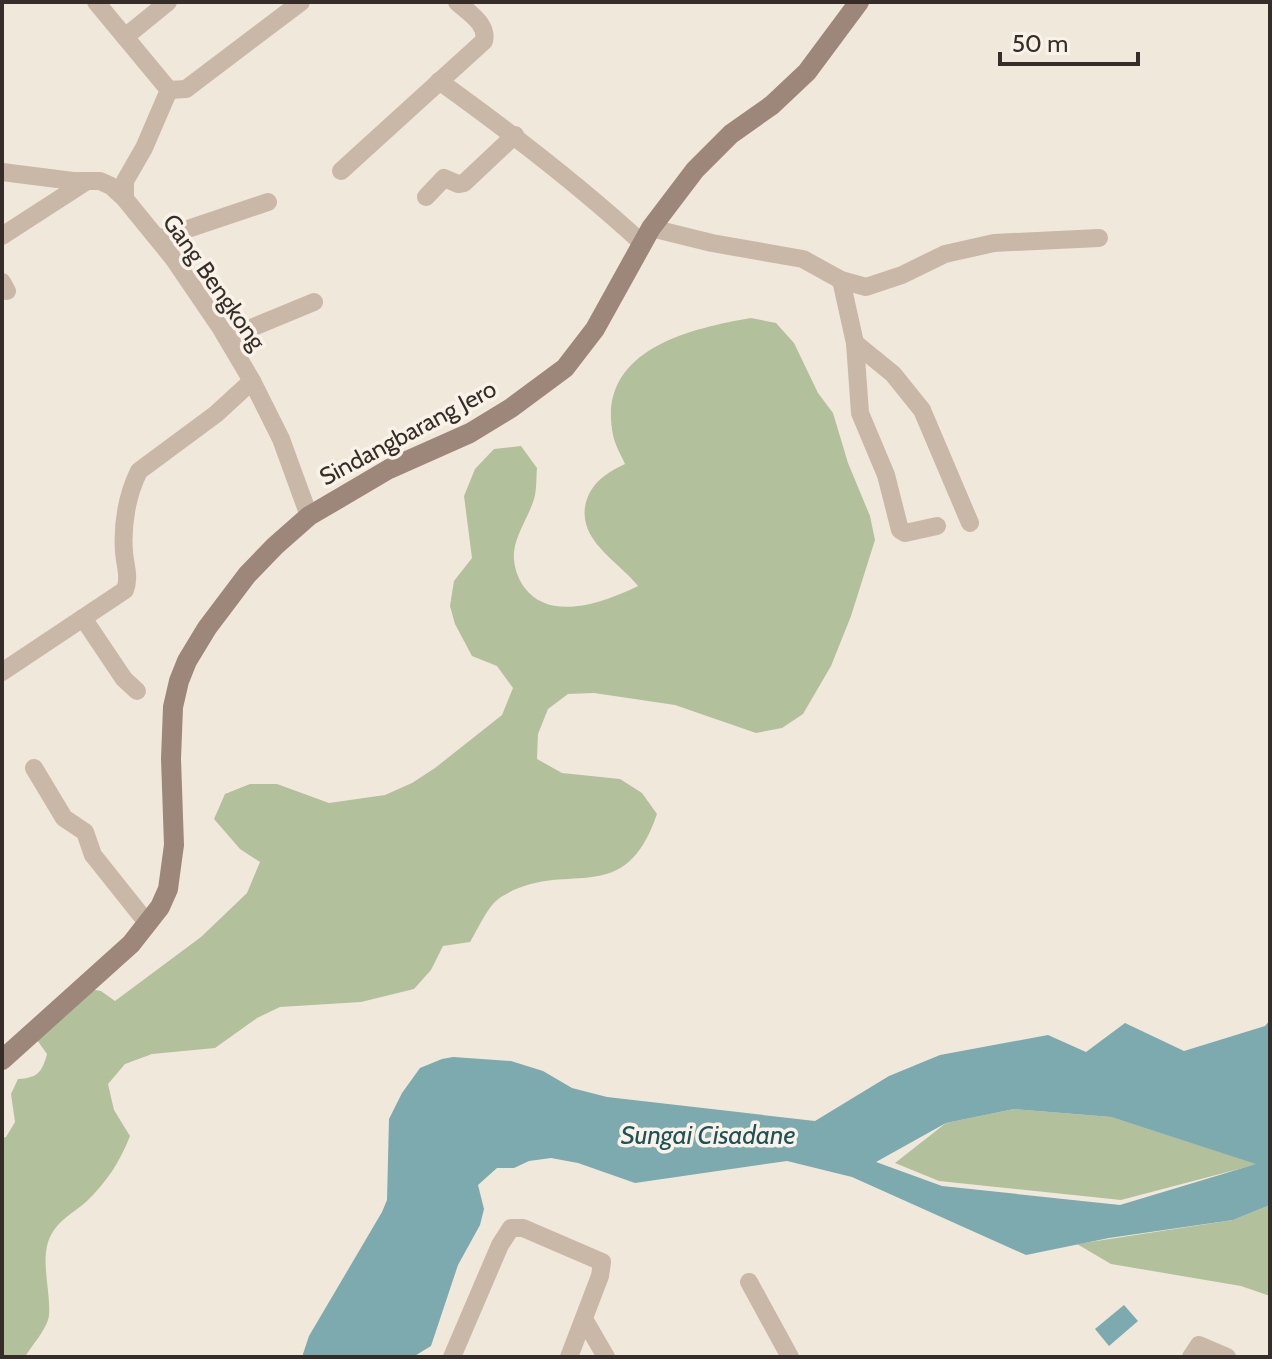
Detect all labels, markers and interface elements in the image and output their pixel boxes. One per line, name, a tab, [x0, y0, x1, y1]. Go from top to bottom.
scale bar	[1000, 16, 1138, 66]
text: 50 m	[1012, 29, 1068, 58]
street label: Gang Bengkong	[157, 208, 273, 356]
street label: Sindangbarang Jero	[315, 374, 501, 491]
water label: Sungai Cisadane	[621, 1119, 795, 1151]

